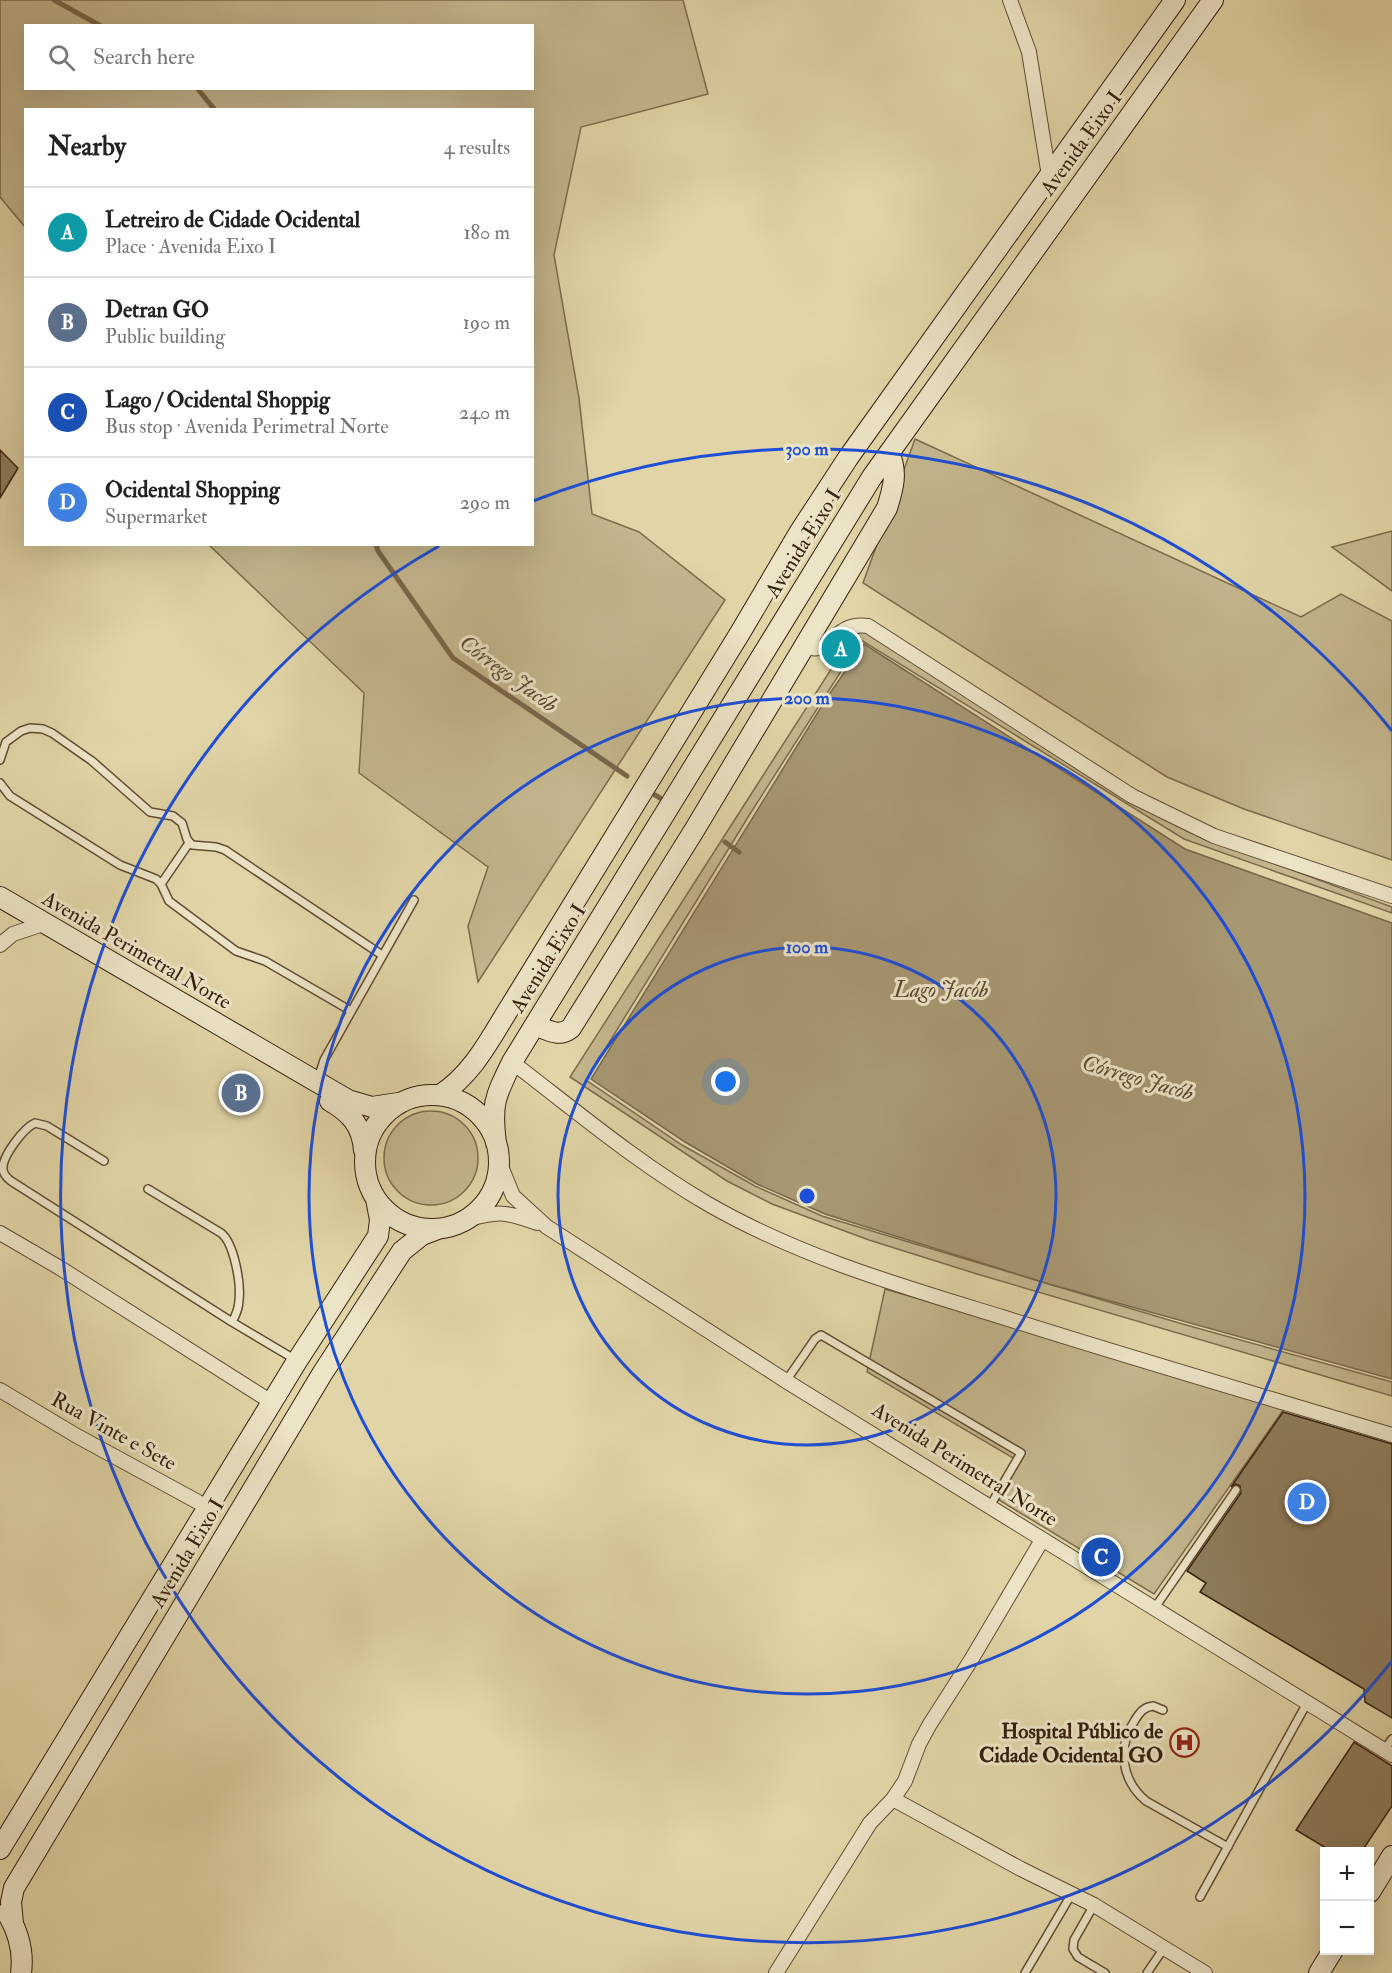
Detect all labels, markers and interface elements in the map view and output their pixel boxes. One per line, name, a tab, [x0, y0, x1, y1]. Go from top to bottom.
search box	[24, 24, 534, 90]
icon: search	[45, 41, 78, 74]
text: Search here	[93, 43, 195, 71]
street label: Avenida Eixo I	[1034, 86, 1128, 202]
text: Nearby	[48, 131, 126, 163]
text: 4 results	[444, 135, 510, 160]
text: Letreiro de Cidade Ocidental	[105, 206, 360, 234]
text: A	[61, 220, 74, 245]
text: 180 m	[463, 220, 510, 245]
text: Place · Avenida Eixo I	[105, 234, 276, 259]
text: Detran GO	[105, 296, 209, 324]
text: B	[61, 310, 74, 335]
text: 190 m	[463, 310, 510, 335]
text: Public building	[105, 324, 225, 349]
text: Lago / Ocidental Shoppig	[105, 386, 330, 414]
text: C	[60, 400, 75, 425]
text: 240 m	[459, 400, 510, 425]
text: Bus stop · Avenida Perimetral Norte	[105, 414, 389, 439]
text: 300 m	[785, 438, 830, 461]
text: Ocidental Shopping	[105, 476, 280, 504]
street label: Avenida Eixo I	[759, 484, 847, 603]
text: D	[59, 490, 76, 515]
text: 290 m	[460, 490, 510, 515]
text: Supermarket	[105, 504, 208, 529]
pin: A	[822, 626, 860, 672]
water label: Córrego Jacób	[454, 629, 563, 719]
text: 200 m	[784, 687, 831, 710]
street label: Avenida Perimetral Norte	[36, 885, 236, 1016]
street label: Avenida Eixo I	[504, 899, 592, 1018]
text: 100 m	[786, 936, 829, 959]
water label: Lago Jacób	[893, 976, 988, 1004]
water label: Córrego Jacób	[1079, 1049, 1197, 1107]
your location	[711, 1067, 740, 1096]
pin: B	[222, 1070, 260, 1116]
centre of rings	[797, 1186, 817, 1206]
street label: Rua Vinte e Sete	[46, 1386, 181, 1477]
street label: Avenida Perimetral Norte	[866, 1396, 1063, 1533]
pin: D	[1288, 1480, 1326, 1524]
street label: Avenida Eixo I	[144, 1494, 231, 1614]
pin: C	[1082, 1534, 1120, 1580]
place label: Hospital Público de Cidade Ocidental GO	[979, 1718, 1163, 1769]
hospital icon: Hospital Público de Cidade Ocidental GO	[1168, 1727, 1200, 1759]
map controls	[1320, 1847, 1374, 1955]
button: +	[1320, 1847, 1374, 1901]
button: −	[1320, 1901, 1374, 1955]

